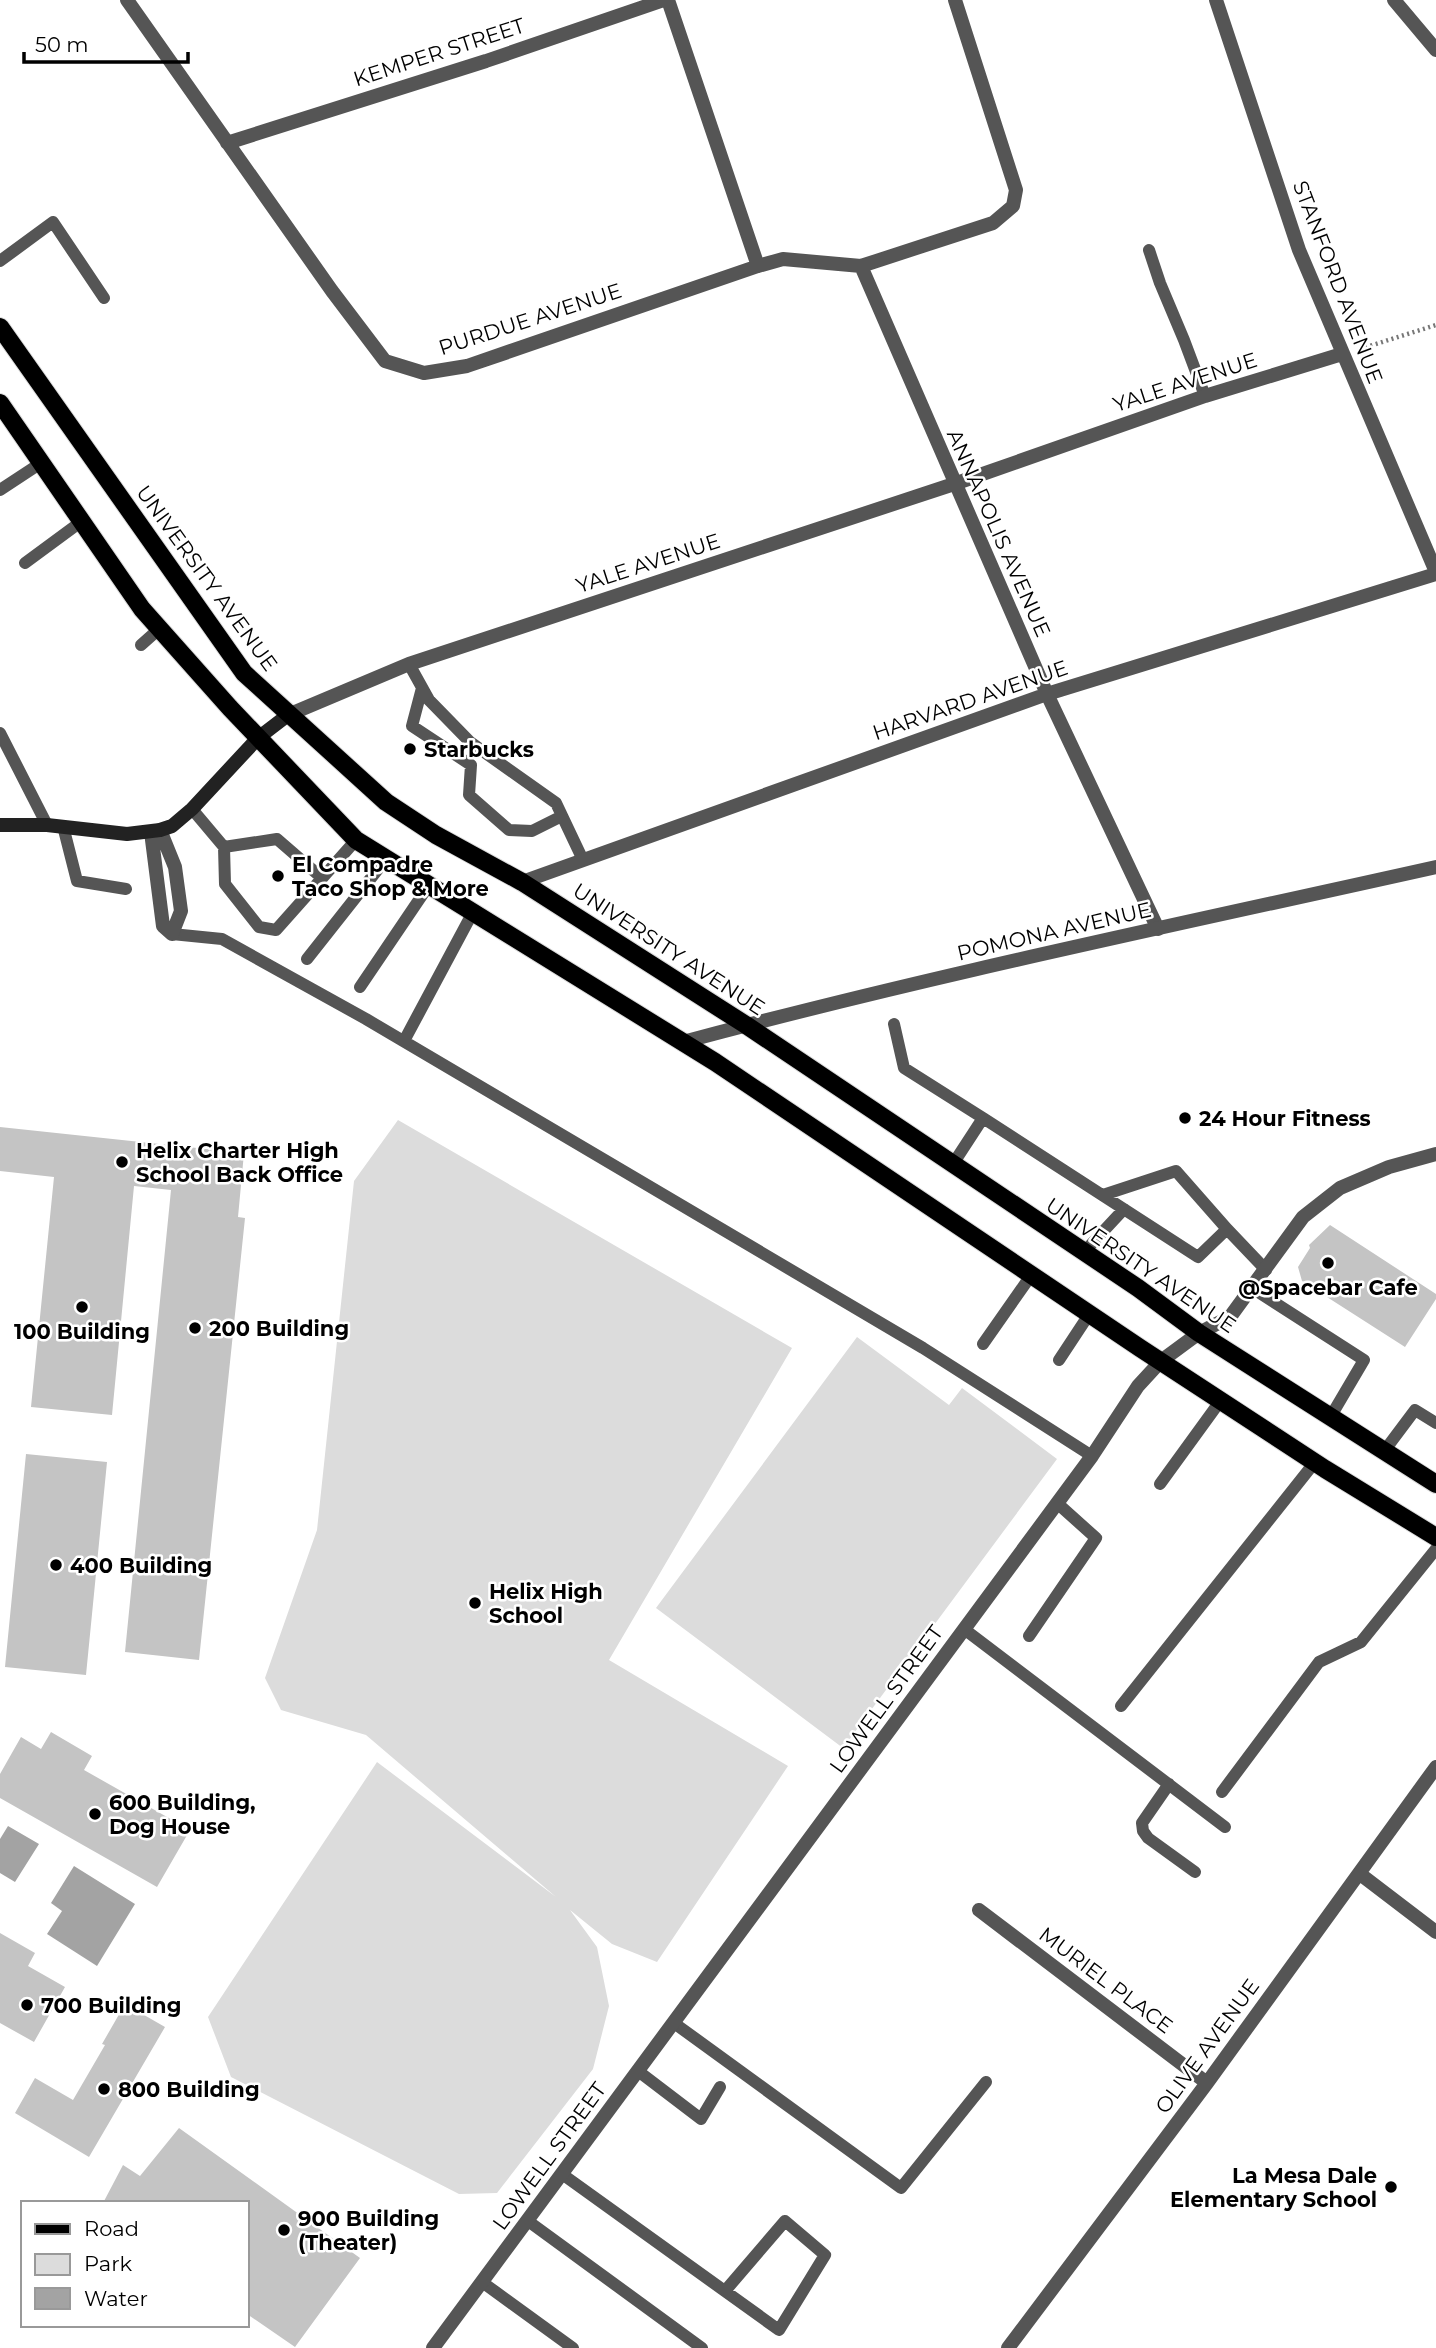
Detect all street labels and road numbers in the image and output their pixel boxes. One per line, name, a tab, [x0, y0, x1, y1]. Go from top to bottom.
street label: KEMPER STREET	[350, 12, 528, 92]
street label: STANFORD AVENUE	[1288, 177, 1388, 387]
street label: PURDUE AVENUE	[435, 278, 625, 360]
street label: YALE AVENUE	[1110, 347, 1260, 417]
street label: ANNAPOLIS AVENUE	[942, 425, 1056, 641]
street label: UNIVERSITY AVENUE	[131, 480, 283, 676]
street label: YALE AVENUE	[573, 528, 723, 598]
street label: HARVARD AVENUE	[869, 655, 1071, 745]
street label: UNIVERSITY AVENUE	[568, 878, 770, 1020]
street label: POMONA AVENUE	[955, 896, 1153, 966]
street label: UNIVERSITY AVENUE	[1041, 1192, 1241, 1338]
street label: LOWELL STREET	[824, 1620, 948, 1778]
street label: MURIEL PLACE	[1034, 1922, 1178, 2038]
street label: OLIVE AVENUE	[1150, 1974, 1264, 2118]
street label: LOWELL STREET	[487, 2077, 611, 2235]

